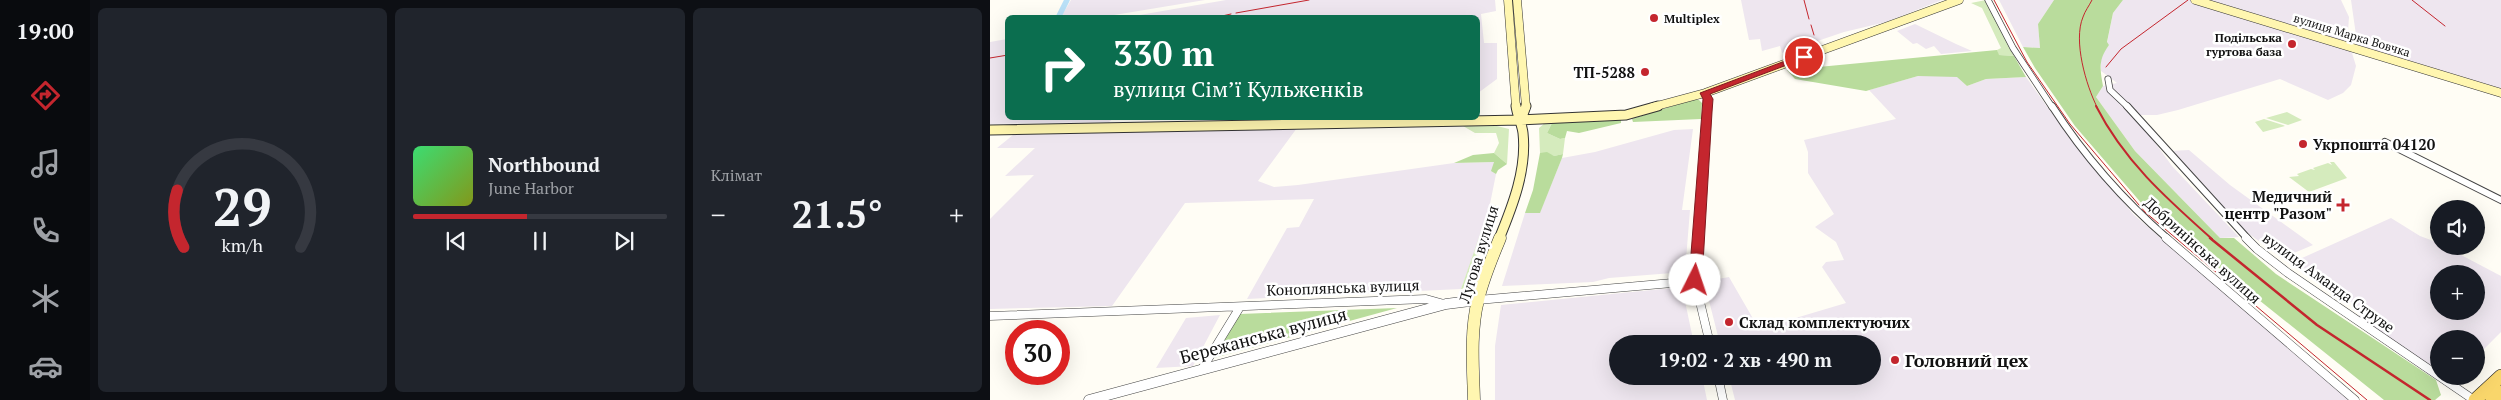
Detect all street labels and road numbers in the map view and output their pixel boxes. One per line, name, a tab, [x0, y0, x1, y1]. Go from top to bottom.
street label: вулиця Марка Вовчка	[2292, 10, 2412, 60]
street label: Добринінська вулиця	[2140, 192, 2266, 308]
street label: Лугова вулиця	[1453, 203, 1502, 306]
street label: вулиця Аманда Струве	[2259, 227, 2399, 337]
street label: Коноплянська вулиця	[1266, 274, 1420, 300]
street label: Бережанська вулиця	[1177, 301, 1349, 369]

